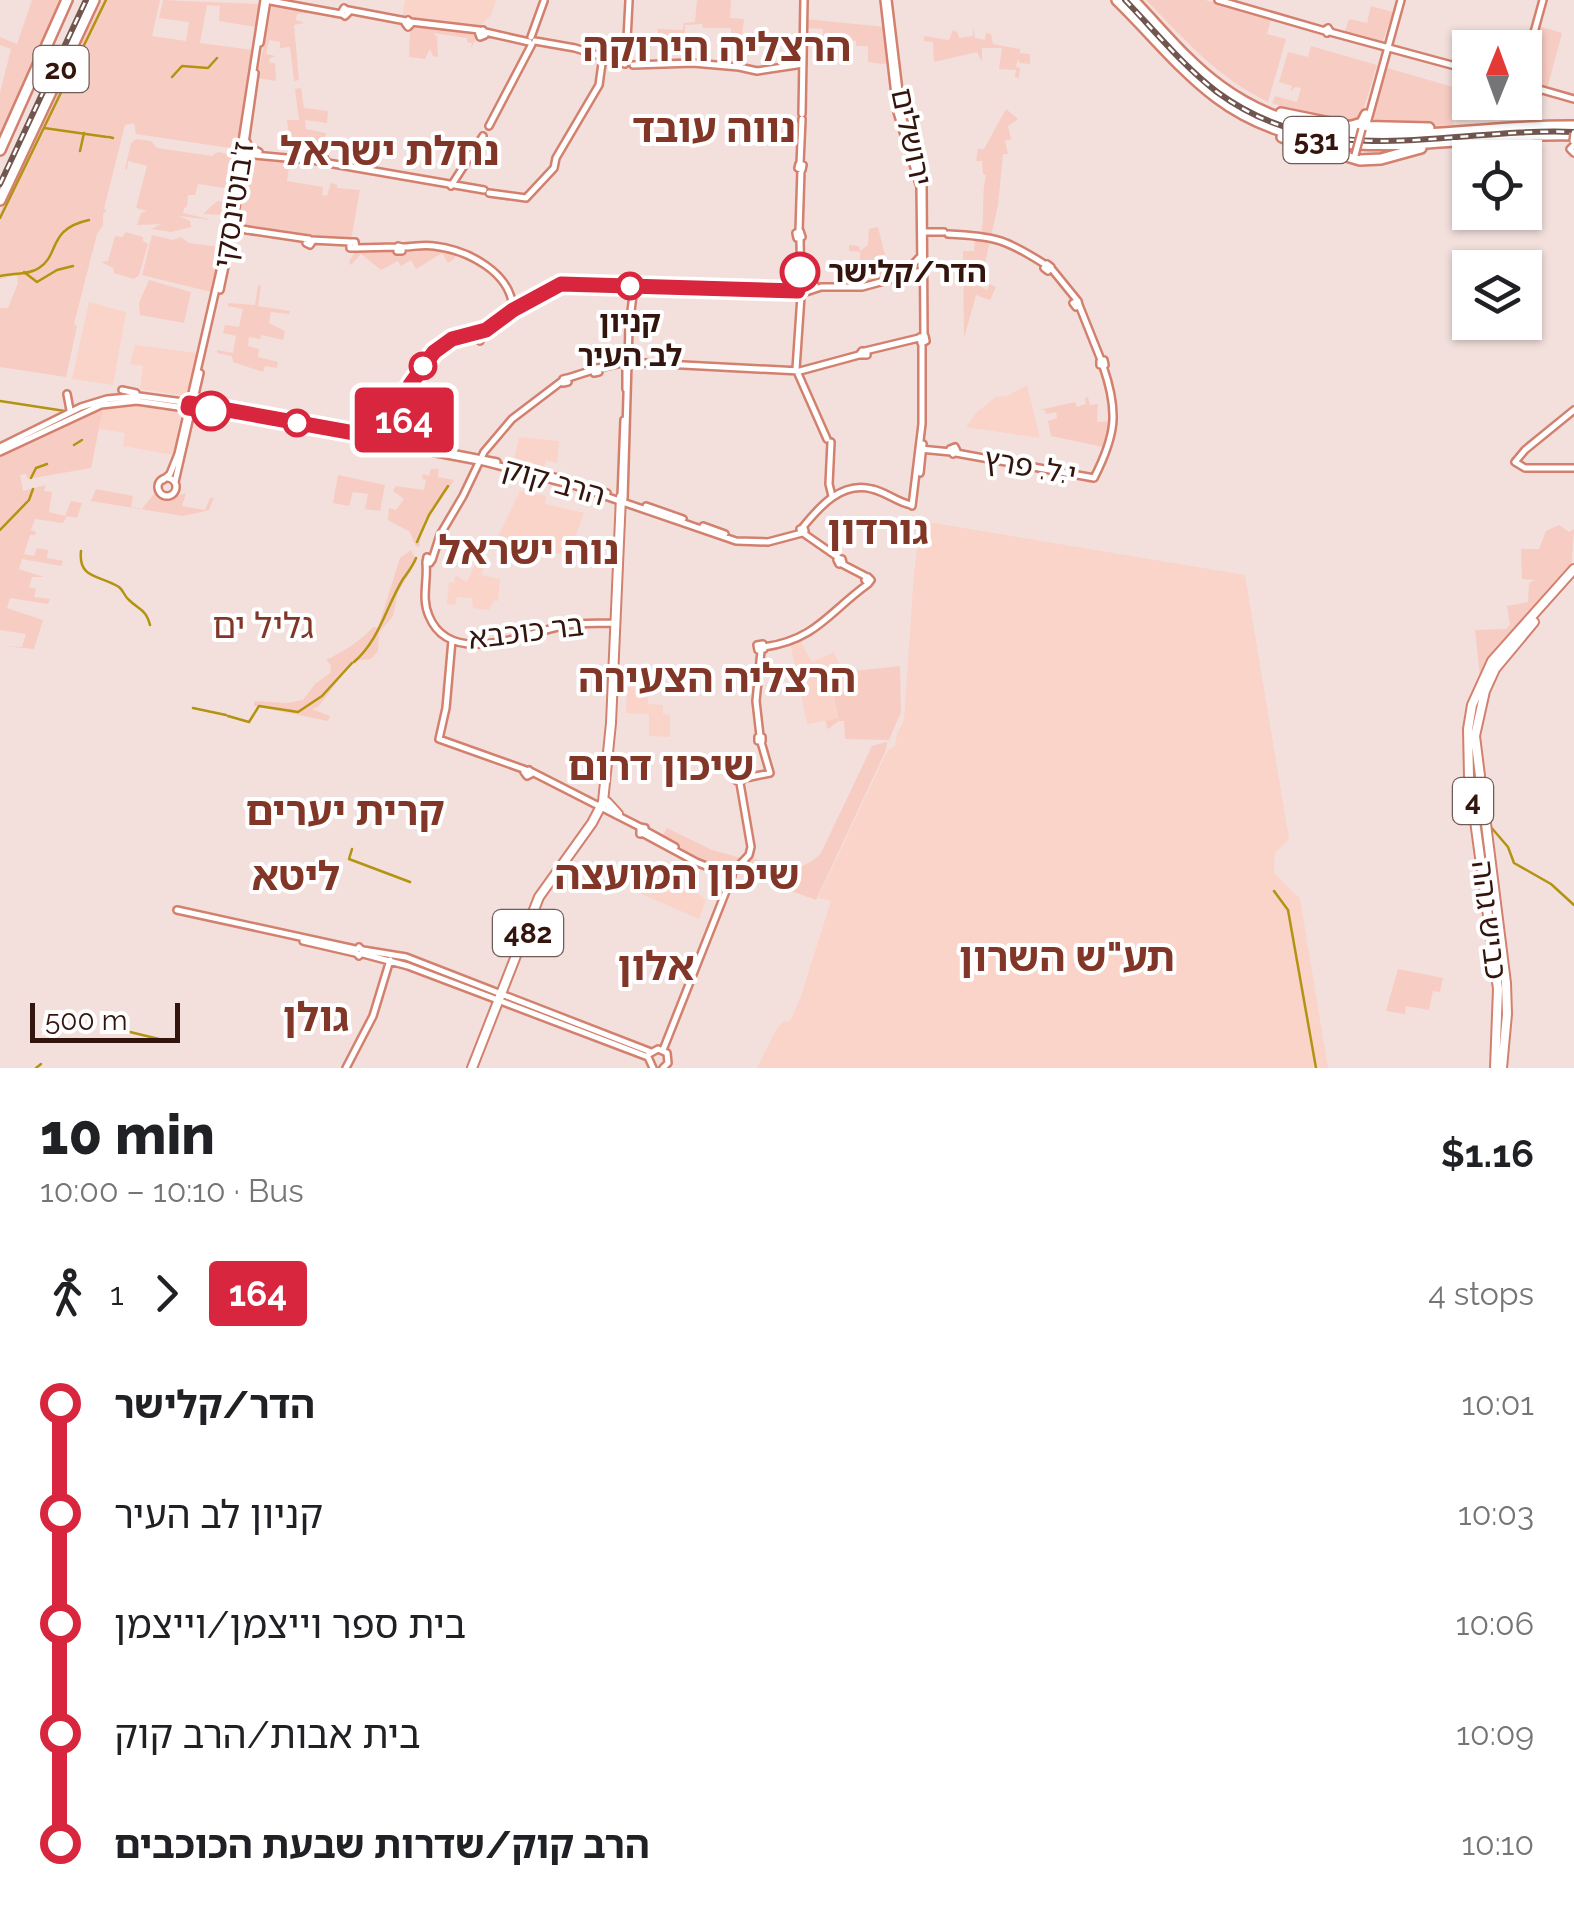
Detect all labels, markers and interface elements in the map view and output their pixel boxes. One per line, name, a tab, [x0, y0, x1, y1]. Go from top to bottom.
district label: הרצליה הירוקה	[583, 23, 851, 70]
north arrow	[1452, 30, 1542, 120]
map controls	[1452, 30, 1542, 340]
road number: 20	[34, 46, 88, 92]
street label: ירושלים	[884, 85, 939, 189]
district label: נווה עובד	[632, 104, 796, 151]
road number: 531	[1284, 117, 1348, 163]
district label: נחלת ישראל	[280, 127, 500, 174]
street label: ז'בוטינסקי	[206, 139, 261, 271]
button: locate	[1452, 140, 1542, 230]
button: layers	[1452, 250, 1542, 340]
marker: הדר/קלישר	[781, 253, 819, 291]
place label: הדר/קלישר	[828, 254, 987, 289]
marker: קניון לב העיר	[617, 273, 643, 299]
place label: קניון לב העיר	[578, 304, 682, 373]
unlabelled marker	[410, 353, 436, 379]
line badge: 164	[346, 388, 462, 452]
unlabelled marker	[192, 392, 230, 430]
text: 164	[375, 400, 433, 441]
unlabelled marker	[284, 410, 310, 436]
street label: י.ל. פרץ	[981, 441, 1079, 492]
street label: הרב קוק	[499, 450, 609, 513]
district label: גורדון	[827, 506, 929, 553]
district label: נוה ישראל	[439, 526, 619, 573]
district label: גליל ים	[212, 605, 314, 646]
street label: בר כוכבא	[466, 607, 586, 656]
district label: הרצליה הצעירה	[578, 654, 856, 701]
district label: שיכון דרום	[567, 742, 755, 789]
road number: 4	[1453, 778, 1493, 824]
district label: קרית יערים	[245, 787, 445, 834]
district label: שיכון המועצה	[554, 851, 800, 898]
district label: ליטא	[252, 852, 340, 899]
street label: כביש גהה	[1465, 858, 1514, 982]
road number: 482	[493, 910, 563, 956]
district label: תע"ש השרון	[959, 933, 1175, 980]
district label: אלון	[618, 942, 694, 989]
district label: גולן	[283, 993, 349, 1040]
scale bar	[30, 998, 180, 1042]
text: 500 m	[45, 1004, 127, 1037]
text: 10 min	[40, 1102, 215, 1167]
text: $1.16	[1441, 1131, 1534, 1176]
text: 10:00 – 10:10 · Bus	[40, 1172, 304, 1209]
icon: walk	[40, 1266, 95, 1321]
icon: forward	[139, 1266, 194, 1321]
text: 164	[229, 1273, 287, 1314]
text: 1	[110, 1275, 124, 1312]
text: 4 stops	[1428, 1275, 1534, 1312]
text: הדר/קלישר	[114, 1382, 315, 1427]
text: 10:01	[1461, 1385, 1534, 1422]
text: קניון לב העיר	[114, 1492, 323, 1537]
text: 10:03	[1458, 1495, 1534, 1532]
text: בית ספר וייצמן/וייצמן	[114, 1602, 466, 1647]
text: 10:06	[1456, 1605, 1534, 1642]
text: בית אבות/הרב קוק	[114, 1712, 421, 1757]
text: 10:09	[1456, 1715, 1534, 1752]
text: הרב קוק/שדרות שבעת הכוכבים	[114, 1822, 650, 1867]
text: 10:10	[1461, 1825, 1534, 1862]

